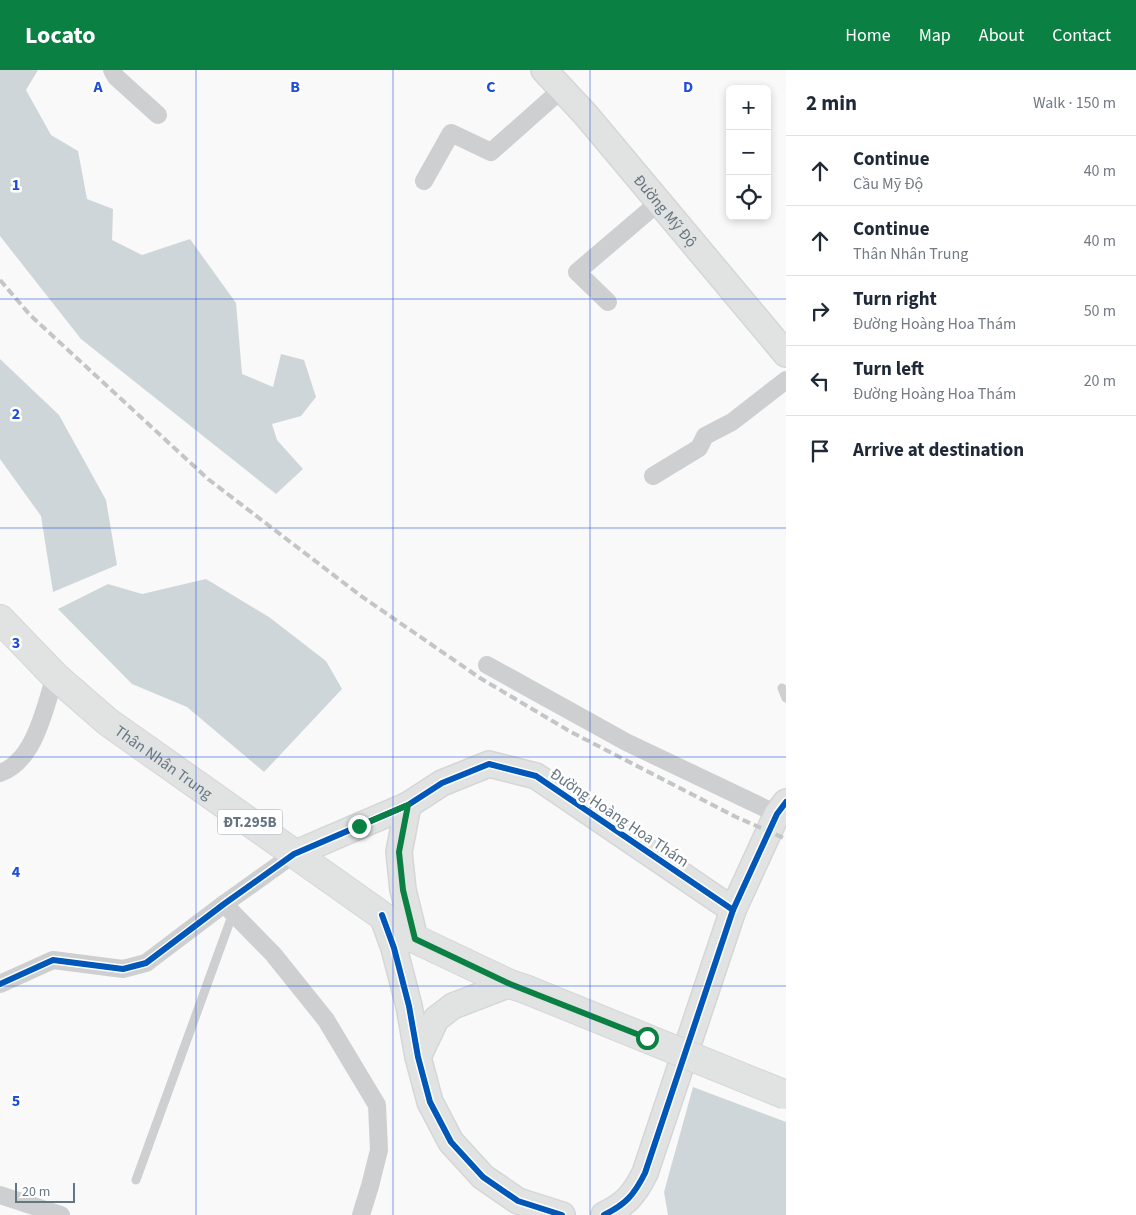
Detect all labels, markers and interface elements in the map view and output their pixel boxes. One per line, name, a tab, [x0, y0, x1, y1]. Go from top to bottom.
text: Locato	[25, 18, 96, 53]
text: Home	[845, 23, 891, 48]
text: Map	[919, 23, 951, 48]
text: About	[979, 23, 1024, 48]
text: Contact	[1052, 23, 1111, 48]
text: A	[92, 76, 103, 98]
text: B	[290, 76, 300, 98]
text: C	[486, 76, 496, 98]
text: D	[683, 76, 693, 98]
map controls	[726, 85, 771, 220]
button: +	[726, 85, 771, 130]
text: 2 min	[806, 88, 857, 118]
text: Walk · 150 m	[1033, 92, 1116, 114]
button: −	[726, 130, 771, 175]
text: Continue	[853, 146, 930, 173]
icon: ahead	[806, 157, 834, 185]
text: 40 m	[1084, 160, 1116, 182]
street label: Đường Mỹ Độ	[628, 170, 702, 252]
text: Cầu Mỹ Độ	[853, 173, 923, 195]
text: 1	[12, 174, 20, 196]
button: locate	[726, 175, 771, 220]
text: Continue	[853, 216, 930, 243]
icon: ahead	[806, 227, 834, 255]
text: 40 m	[1084, 230, 1116, 252]
text: Thân Nhân Trung	[853, 243, 968, 265]
text: Turn right	[853, 286, 937, 313]
icon: right	[806, 297, 834, 325]
text: 50 m	[1084, 300, 1116, 322]
text: Đường Hoàng Hoa Thám	[853, 313, 1016, 335]
text: Turn left	[853, 356, 924, 383]
icon: left	[806, 367, 834, 395]
text: 20 m	[1084, 370, 1116, 392]
text: Đường Hoàng Hoa Thám	[853, 383, 1016, 405]
text: 2	[12, 403, 20, 425]
icon: arrive	[806, 437, 834, 465]
text: Arrive at destination	[853, 437, 1024, 464]
text: 3	[12, 632, 20, 654]
street label: Thân Nhân Trung	[110, 720, 217, 805]
street label: Đường Hoàng Hoa Thám	[546, 763, 693, 873]
road number: ĐT.295B	[218, 810, 282, 834]
route end	[348, 815, 371, 838]
text: 4	[12, 861, 21, 883]
route start	[636, 1027, 659, 1050]
text: 5	[12, 1090, 20, 1112]
scale bar	[15, 1180, 75, 1203]
text: 20 m	[22, 1182, 50, 1202]

